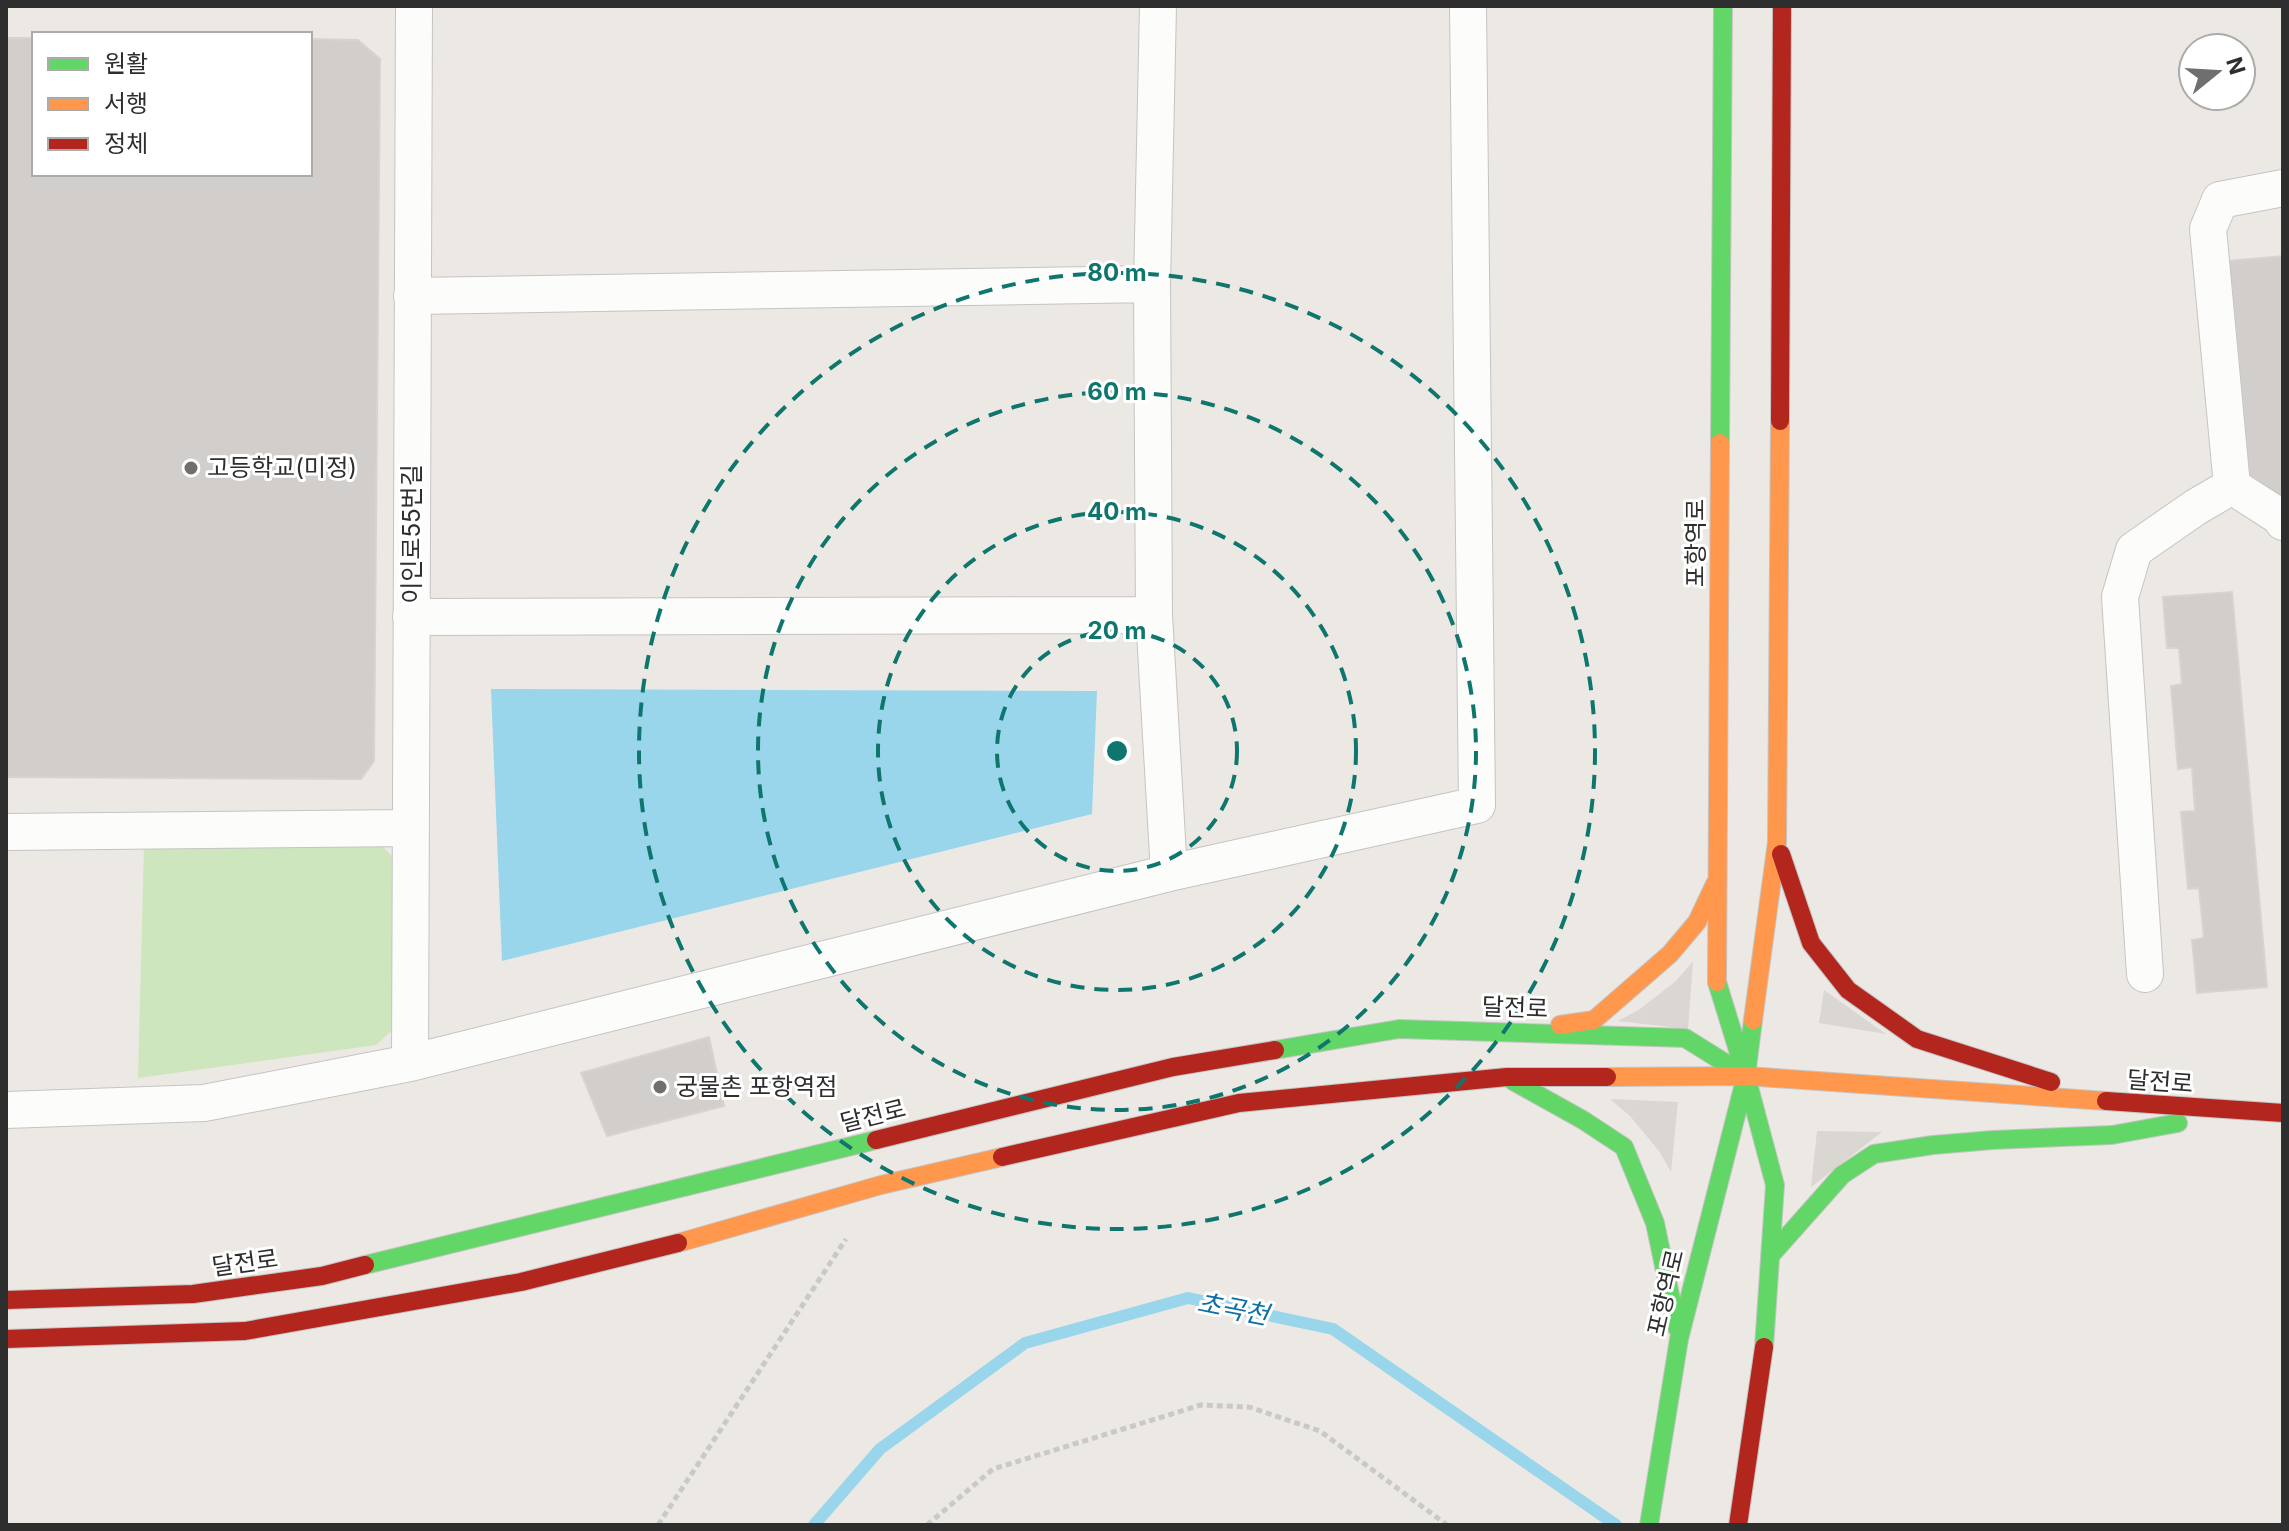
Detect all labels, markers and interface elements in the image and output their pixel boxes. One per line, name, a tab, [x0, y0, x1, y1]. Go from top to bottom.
legend	[32, 32, 312, 176]
north arrow	[2177, 32, 2257, 112]
text: 원활	[104, 49, 148, 78]
text: N	[2221, 54, 2251, 78]
text: 서행	[104, 89, 148, 118]
text: 정체	[104, 129, 148, 158]
text: 80 m	[1087, 258, 1147, 287]
text: 60 m	[1087, 377, 1147, 406]
place label: 고등학교(미정)	[207, 453, 357, 482]
marker: 고등학교(미정)	[182, 459, 200, 477]
street label: 이인로55번길	[397, 464, 426, 604]
text: 40 m	[1087, 497, 1147, 526]
street label: 포항역로	[1681, 499, 1710, 587]
text: 20 m	[1088, 616, 1146, 645]
centre of rings	[1103, 737, 1131, 765]
street label: 달전로	[1481, 992, 1549, 1023]
street label: 달전로	[2126, 1065, 2194, 1098]
place label: 궁물촌 포항역점	[676, 1072, 837, 1101]
marker: 궁물촌 포항역점	[651, 1078, 669, 1096]
street label: 달전로	[837, 1093, 909, 1138]
street label: 달전로	[210, 1244, 280, 1281]
street label: 포항역로	[1641, 1247, 1690, 1339]
water label: 초곡천	[1195, 1286, 1274, 1331]

